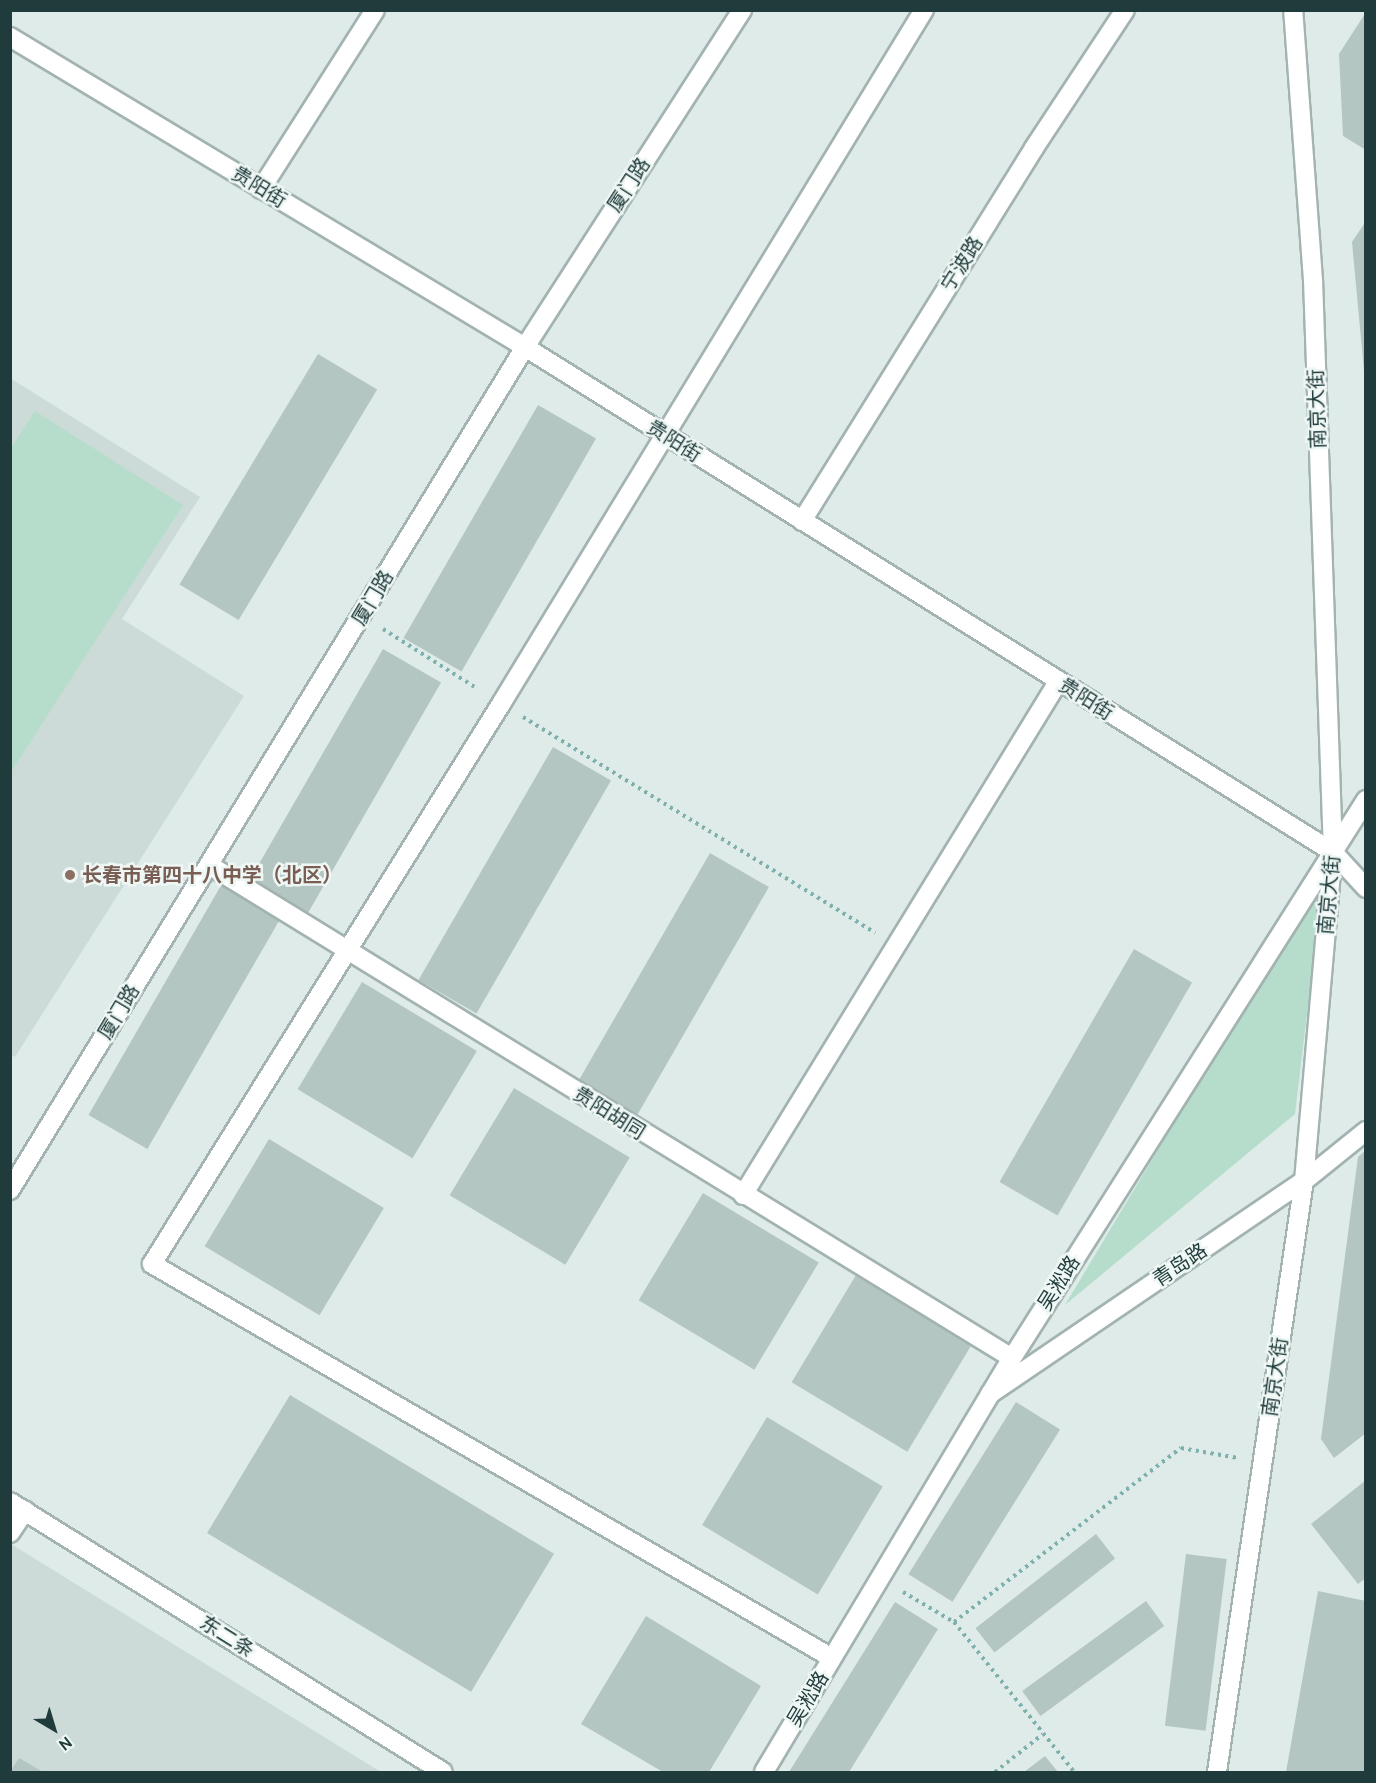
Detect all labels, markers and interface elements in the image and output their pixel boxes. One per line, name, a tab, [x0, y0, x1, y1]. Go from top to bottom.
street label: 厦门路	[603, 153, 655, 217]
street label: 贵阳街	[227, 161, 291, 213]
street label: 宁波路	[936, 232, 988, 296]
street label: 南京大街	[1304, 369, 1330, 449]
street label: 贵阳街	[642, 415, 706, 467]
street label: 厦门路	[347, 566, 399, 630]
street label: 贵阳街	[1054, 673, 1118, 725]
street label: 南京大街	[1314, 854, 1344, 936]
place label: 长春市第四十八中学（北区）	[82, 863, 342, 887]
marker: 长春市第四十八中学（北区）	[63, 868, 77, 882]
street label: 厦门路	[93, 980, 145, 1044]
street label: 贵阳胡同	[569, 1082, 649, 1144]
street label: 青岛路	[1148, 1238, 1212, 1292]
street label: 吴淞路	[1033, 1251, 1085, 1315]
street label: 南京大街	[1258, 1336, 1292, 1418]
street label: 东二条	[195, 1611, 259, 1663]
street label: 吴淞路	[782, 1667, 834, 1731]
north arrow	[24, 1699, 84, 1759]
text: N	[55, 1733, 76, 1755]

